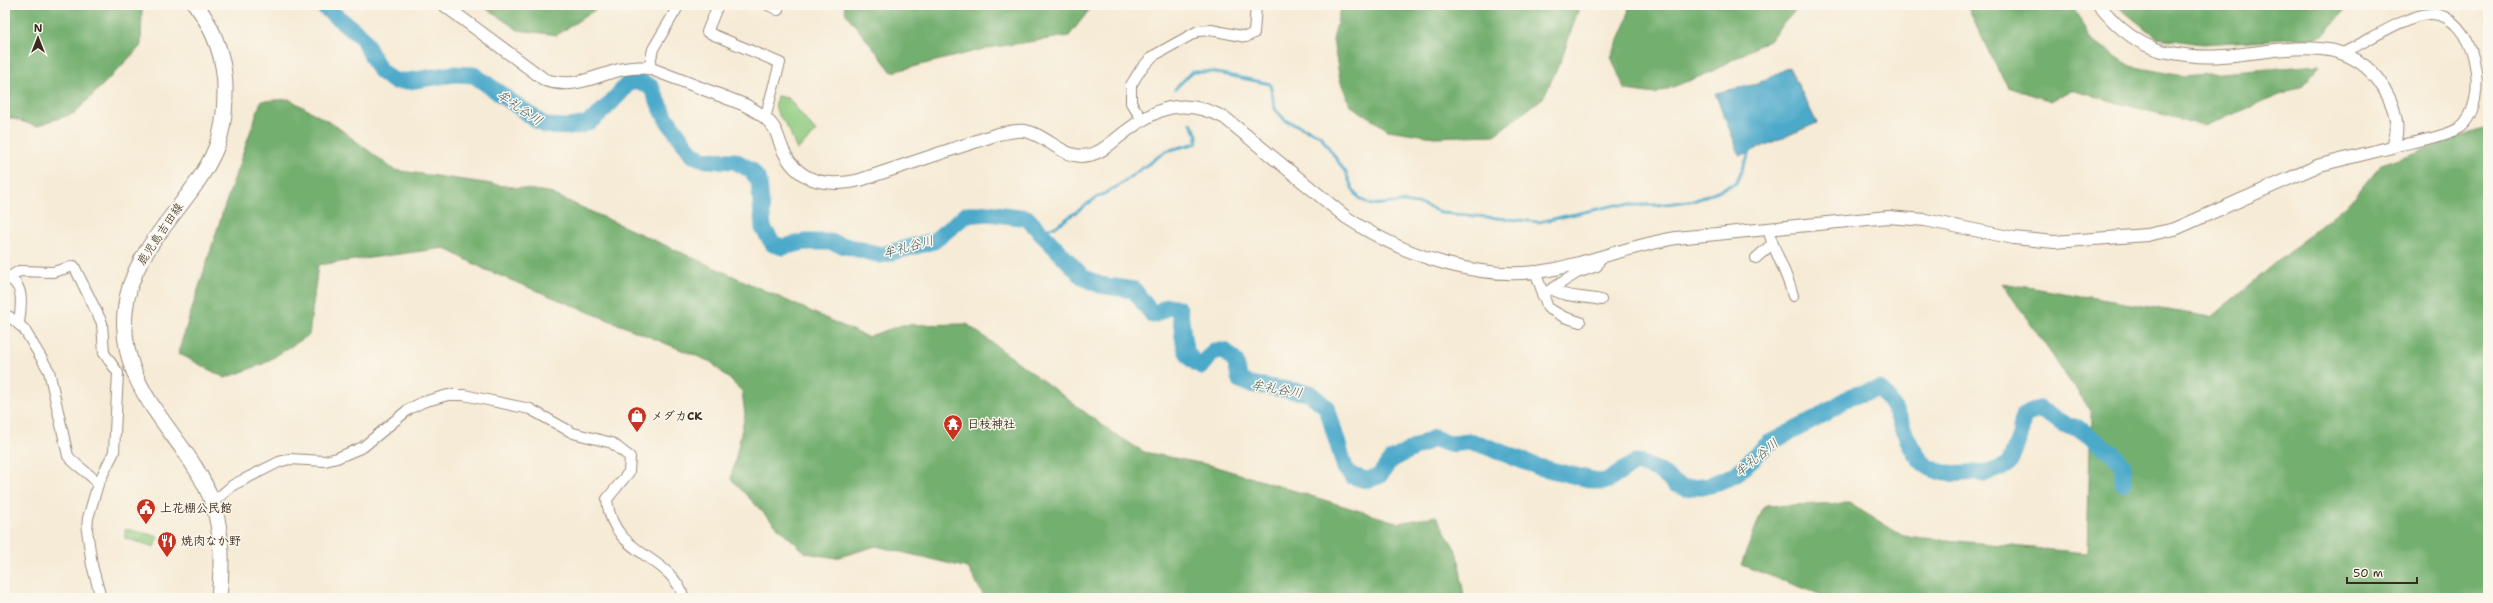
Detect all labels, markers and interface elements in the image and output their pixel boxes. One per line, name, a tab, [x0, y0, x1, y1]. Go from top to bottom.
north arrow	[18, 18, 58, 58]
text: N	[34, 21, 43, 36]
water label: 牟礼谷川	[493, 86, 546, 129]
street label: 鹿児島吉田線	[133, 200, 187, 268]
water label: 牟礼谷川	[881, 232, 935, 261]
water label: 牟礼谷川	[1250, 376, 1304, 401]
shop icon: メダカCK	[626, 405, 648, 433]
place label: メダカCK	[651, 408, 703, 424]
temple icon: 日枝神社	[942, 413, 964, 441]
place label: 日枝神社	[967, 416, 1015, 432]
water label: 牟礼谷川	[1731, 434, 1782, 480]
public building icon: 上花棚公民館	[135, 497, 157, 525]
place label: 上花棚公民館	[160, 500, 232, 516]
restaurant icon: 焼肉なか野	[156, 530, 178, 558]
place label: 焼肉なか野	[181, 533, 241, 549]
scale bar	[2347, 559, 2417, 585]
text: 50 m	[2353, 565, 2383, 581]

